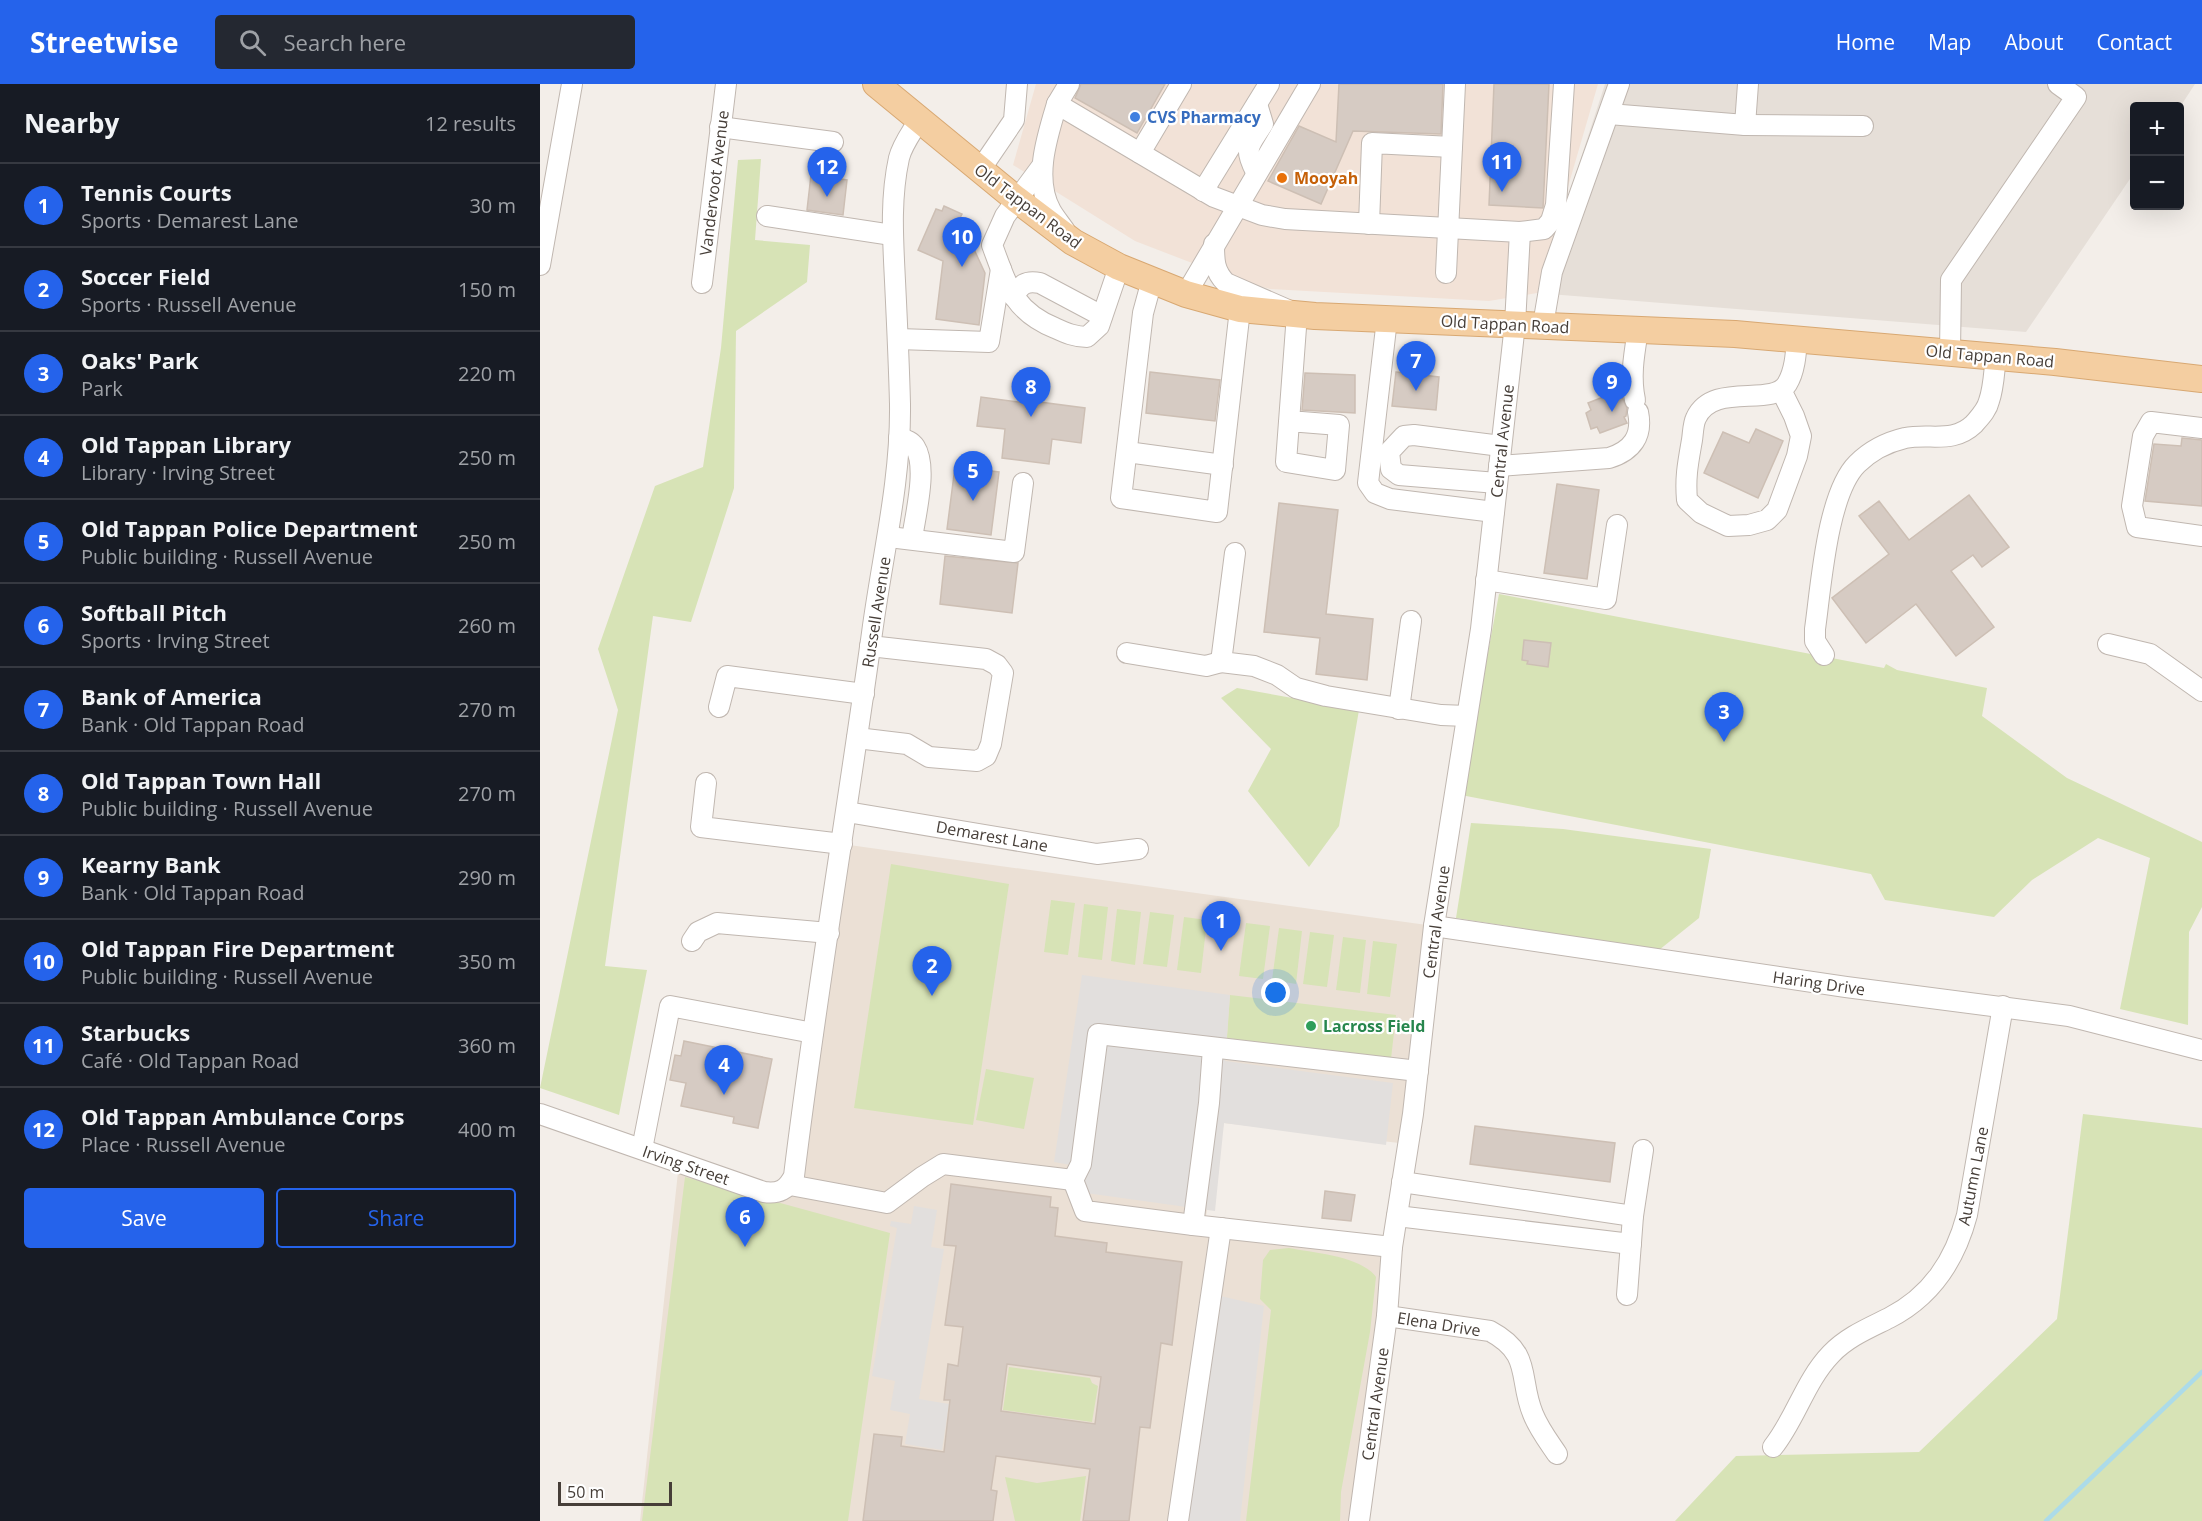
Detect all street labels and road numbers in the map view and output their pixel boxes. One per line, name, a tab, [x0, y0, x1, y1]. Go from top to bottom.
street label: Vandervoot Avenue	[694, 109, 734, 257]
street label: Old Tappan Road	[970, 158, 1086, 254]
street label: Old Tappan Road	[1440, 310, 1570, 338]
street label: Old Tappan Road	[1925, 339, 2055, 373]
street label: Central Avenue	[1485, 383, 1519, 499]
street label: Russell Avenue	[856, 555, 896, 669]
street label: Demarest Lane	[934, 815, 1050, 857]
street label: Central Avenue	[1417, 864, 1455, 980]
street label: Haring Drive	[1771, 966, 1867, 1000]
street label: Autumn Lane	[1953, 1125, 1993, 1227]
street label: Irving Street	[640, 1140, 733, 1190]
street label: Elena Drive	[1396, 1307, 1482, 1341]
street label: Central Avenue	[1356, 1346, 1394, 1462]

